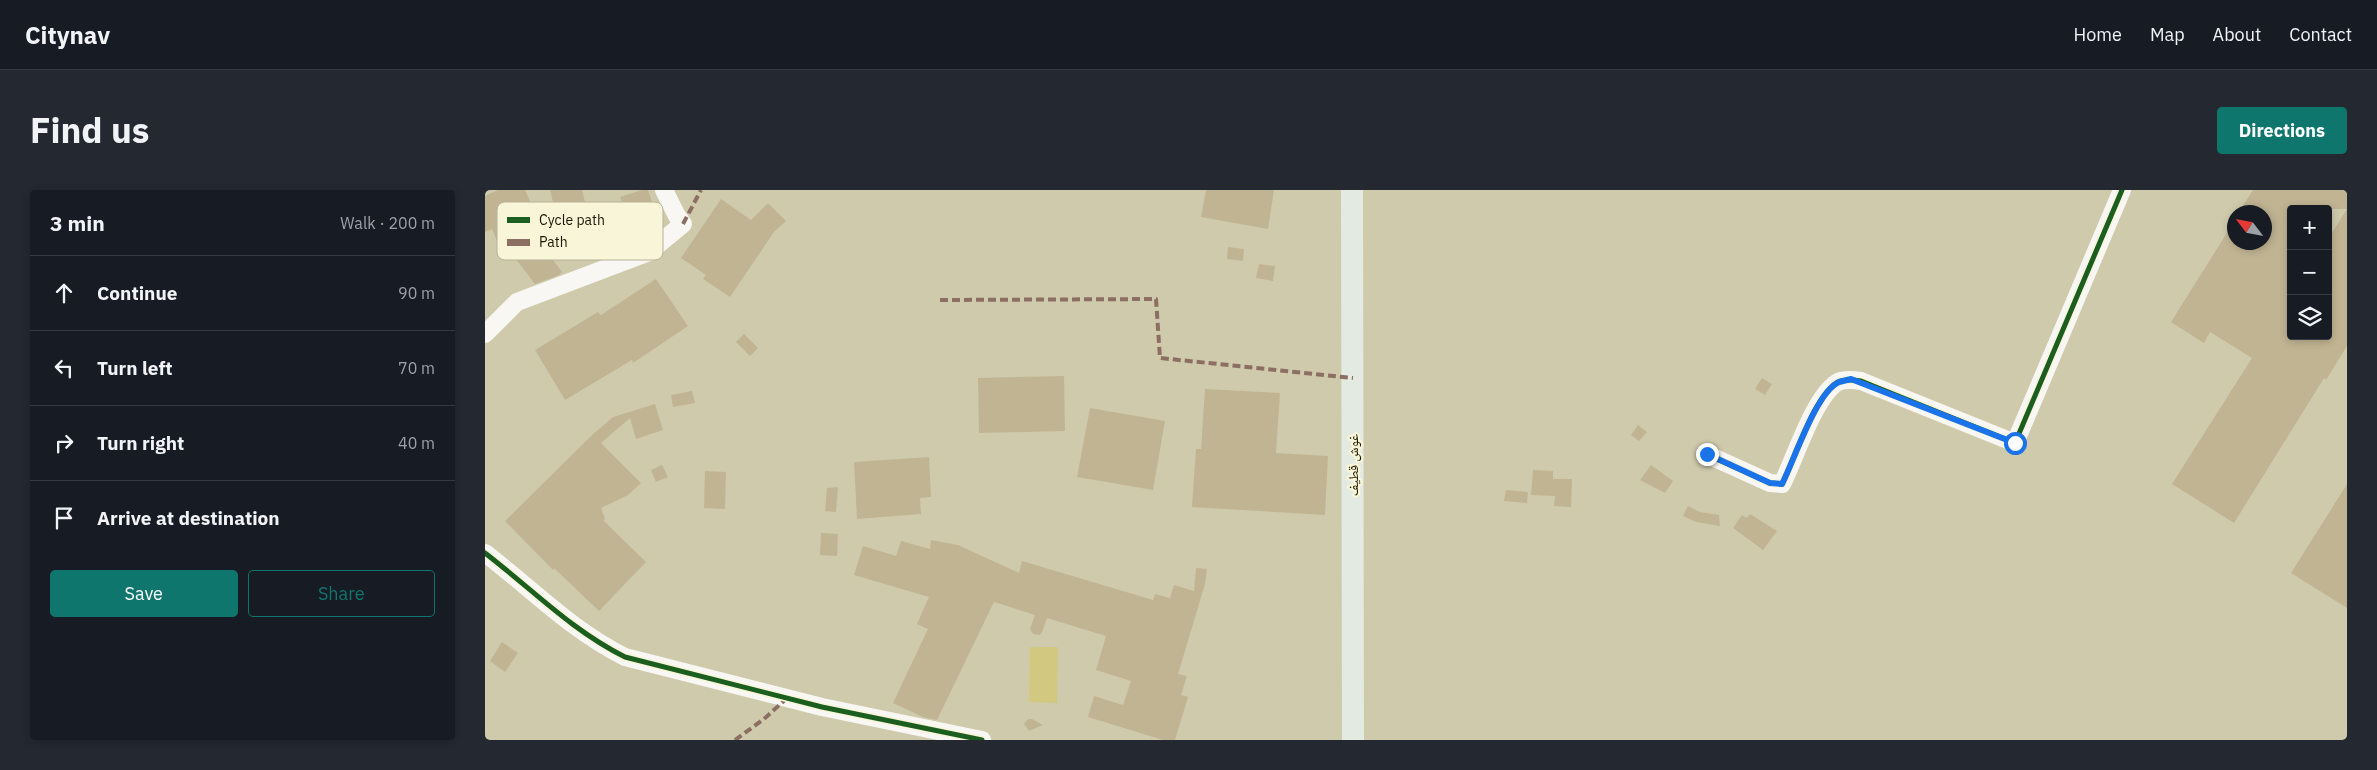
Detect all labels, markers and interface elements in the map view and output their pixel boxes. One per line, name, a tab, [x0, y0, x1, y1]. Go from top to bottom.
text: Citynav	[25, 19, 110, 51]
text: Home	[2074, 23, 2122, 46]
text: Map	[2150, 23, 2185, 46]
text: About	[2213, 23, 2261, 46]
text: Contact	[2289, 23, 2352, 46]
text: Find us	[30, 107, 149, 153]
button: Directions	[2217, 107, 2347, 154]
legend	[497, 202, 663, 260]
north arrow	[2227, 205, 2272, 250]
map controls	[2287, 205, 2332, 340]
button: +	[2287, 205, 2332, 250]
text: 3 min	[50, 209, 105, 237]
text: Cycle path	[539, 211, 605, 229]
text: Walk · 200 m	[340, 213, 435, 233]
text: Path	[539, 233, 568, 251]
button: −	[2287, 250, 2332, 295]
icon: ahead	[50, 279, 78, 307]
text: Continue	[97, 281, 177, 305]
text: 90 m	[398, 283, 435, 303]
button: layers	[2287, 295, 2332, 340]
icon: left	[50, 354, 78, 382]
text: Turn left	[97, 356, 173, 380]
text: 70 m	[398, 358, 435, 378]
icon: right	[50, 429, 78, 457]
text: Turn right	[97, 431, 184, 455]
route start	[2004, 432, 2027, 455]
text: 40 m	[398, 433, 435, 453]
street label: غوش قطيف	[1344, 434, 1362, 496]
route end	[1696, 443, 1719, 466]
icon: arrive	[50, 504, 78, 532]
text: Arrive at destination	[97, 506, 280, 530]
button: Save	[50, 570, 238, 617]
button: Share	[248, 570, 435, 617]

